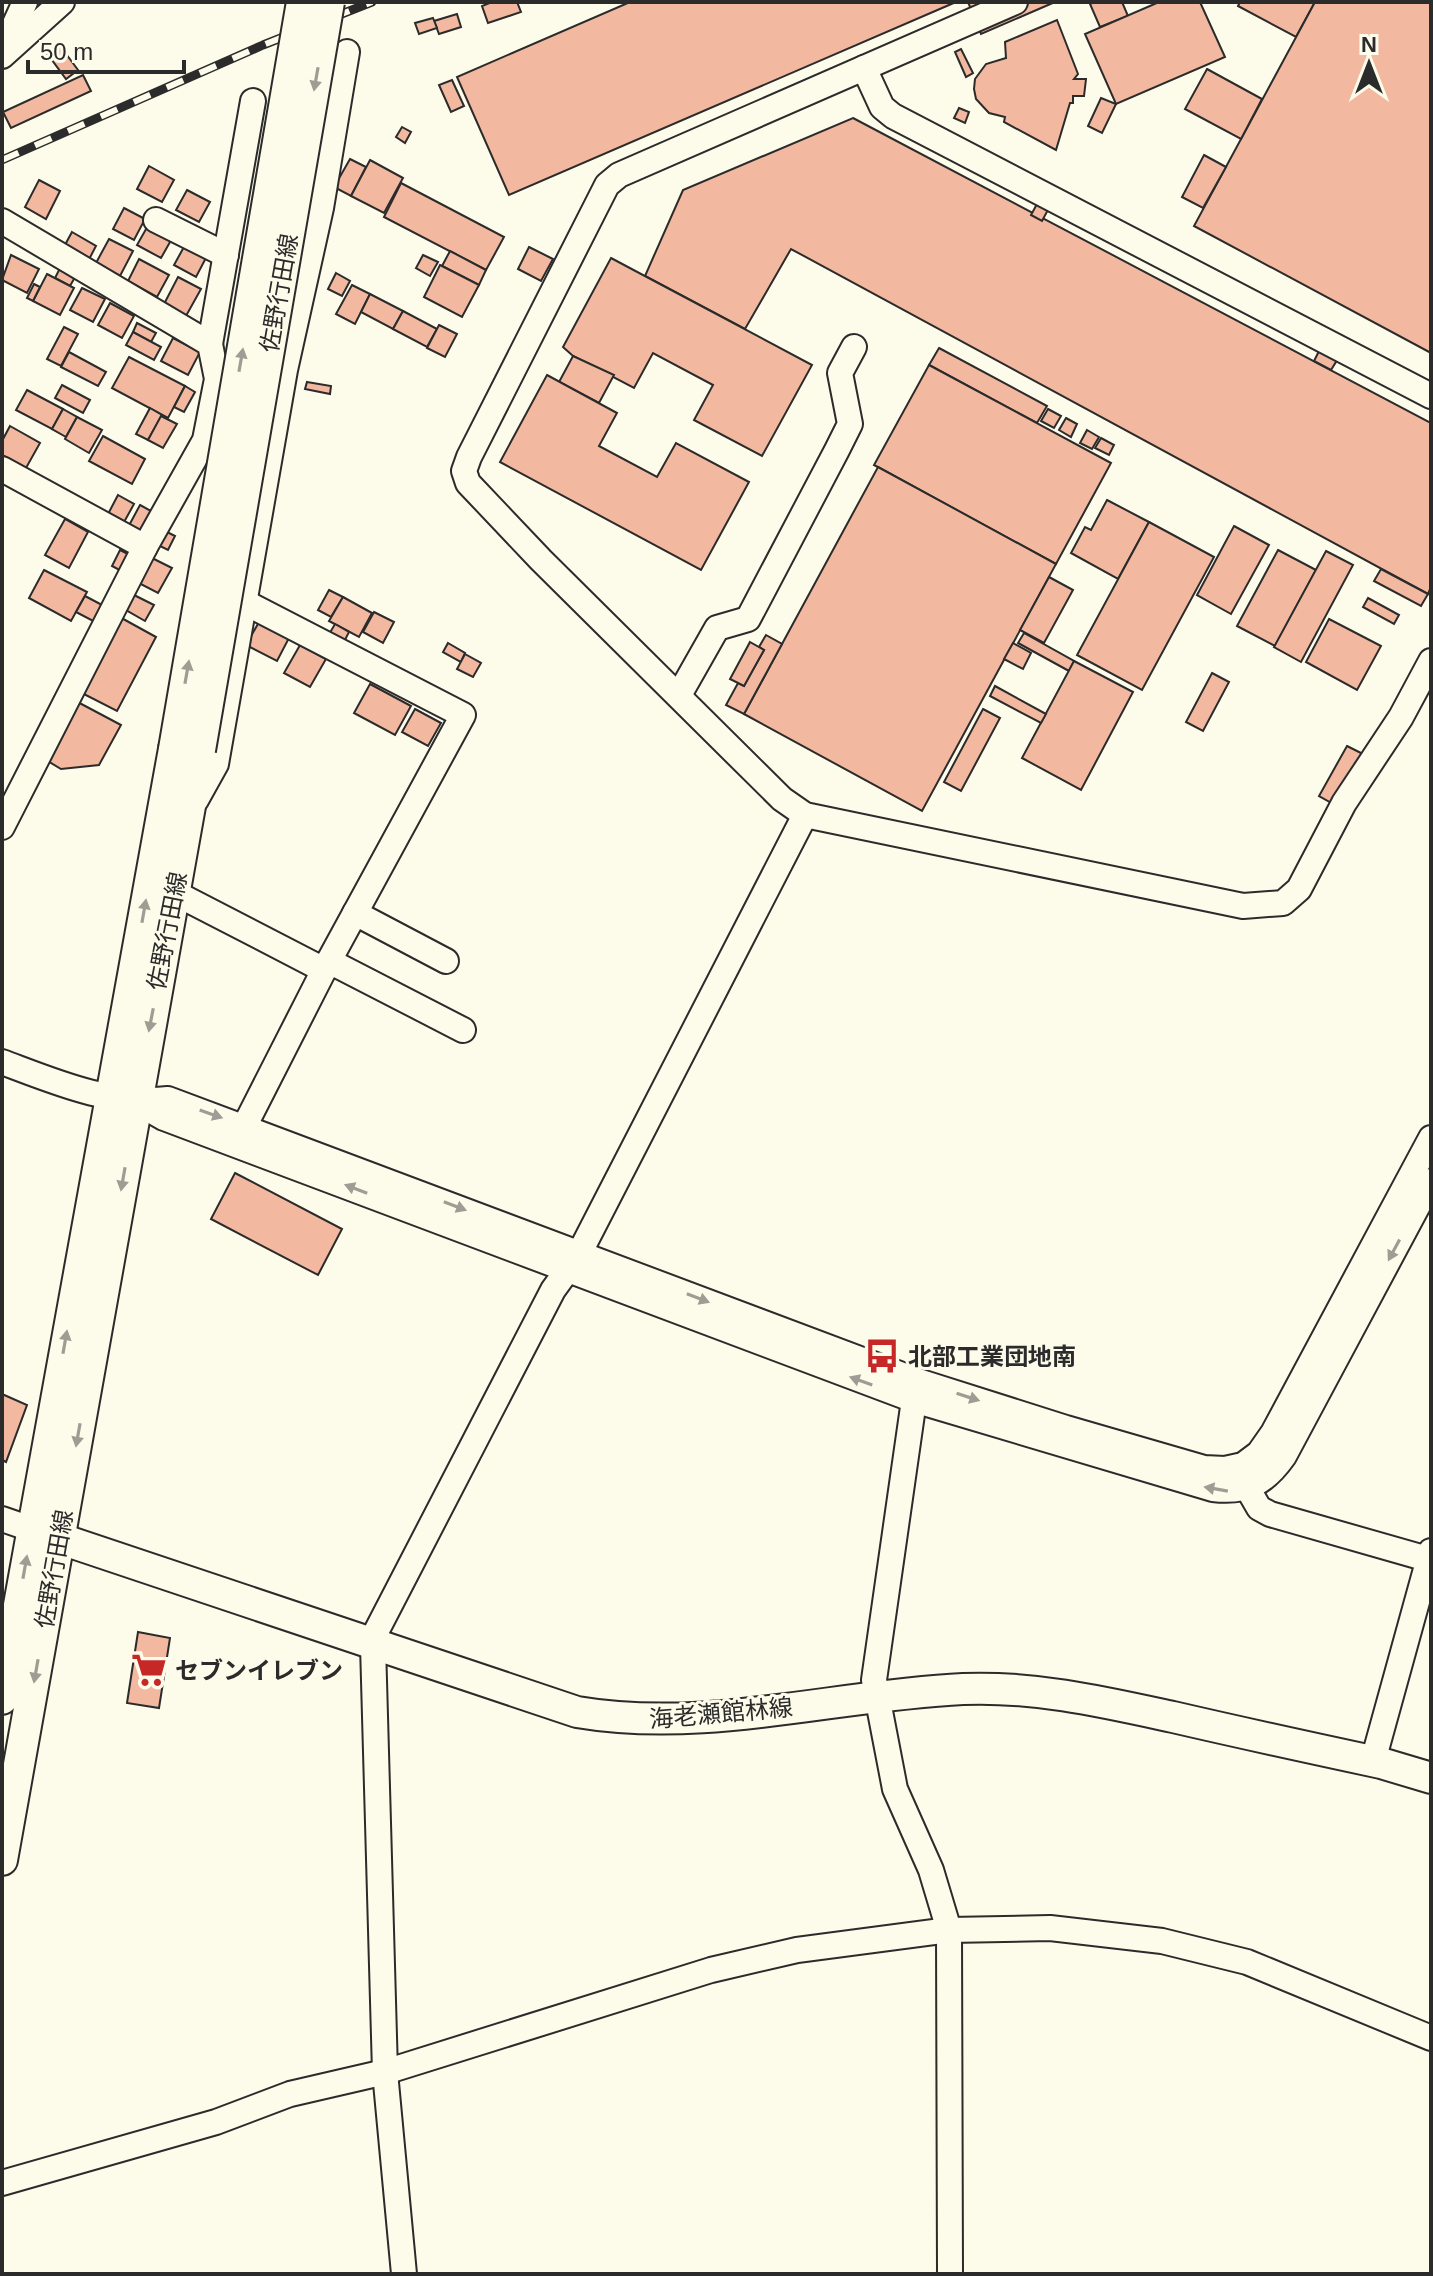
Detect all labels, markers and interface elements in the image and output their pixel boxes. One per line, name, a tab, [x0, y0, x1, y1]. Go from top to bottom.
scale bar	[28, 24, 184, 74]
north arrow	[1329, 24, 1409, 104]
text: N	[1361, 32, 1377, 57]
text: 50 m	[40, 38, 93, 65]
one-way arrow	[309, 67, 321, 92]
street label: 佐野行田線	[255, 232, 303, 354]
one-way arrow	[235, 347, 247, 372]
one-way arrow	[181, 659, 193, 684]
street label: 佐野行田線	[142, 870, 192, 992]
one-way arrow	[138, 898, 150, 923]
one-way arrow	[144, 1008, 156, 1033]
one-way arrow	[200, 1108, 224, 1120]
one-way arrow	[116, 1166, 128, 1191]
one-way arrow	[344, 1182, 368, 1195]
one-way arrow	[443, 1200, 467, 1213]
one-way arrow	[1388, 1238, 1401, 1261]
one-way arrow	[686, 1292, 710, 1305]
one-way arrow	[59, 1329, 71, 1354]
bus stop icon: 北部工業団地南	[863, 1337, 901, 1375]
place label: 北部工業団地南	[908, 1343, 1076, 1370]
one-way arrow	[849, 1374, 873, 1387]
one-way arrow	[956, 1391, 980, 1404]
one-way arrow	[71, 1422, 83, 1447]
one-way arrow	[1204, 1482, 1229, 1495]
street label: 佐野行田線	[30, 1508, 78, 1630]
one-way arrow	[19, 1554, 31, 1579]
supermarket icon: セブンイレブン	[130, 1651, 168, 1689]
place label: セブンイレブン	[175, 1657, 343, 1684]
one-way arrow	[29, 1659, 41, 1684]
street label: 海老瀬館林線	[648, 1693, 794, 1733]

